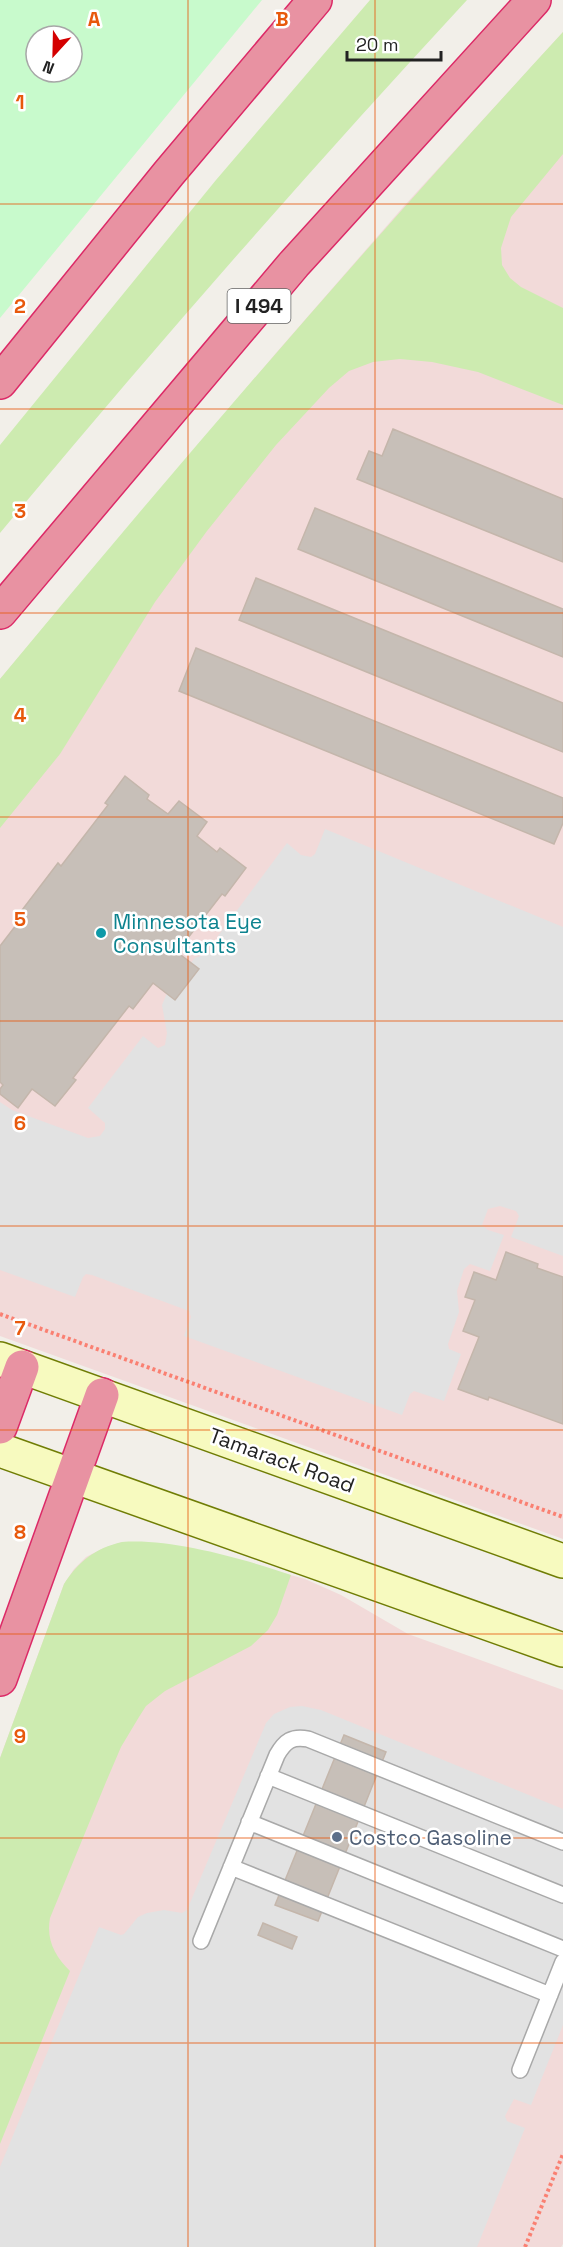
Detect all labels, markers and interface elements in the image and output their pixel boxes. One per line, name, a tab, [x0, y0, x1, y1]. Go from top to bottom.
text: A	[88, 6, 101, 32]
text: B	[275, 6, 289, 32]
north arrow	[24, 24, 84, 84]
scale bar	[347, 24, 442, 62]
text: 20 m	[356, 33, 399, 56]
text: N	[40, 56, 57, 79]
text: 1	[15, 89, 25, 115]
road number: I 494	[228, 289, 290, 323]
text: 2	[14, 293, 26, 319]
text: 3	[14, 498, 26, 524]
text: 4	[14, 702, 27, 728]
text: 5	[14, 906, 26, 932]
place label: Minnesota Eye Consultants	[113, 908, 262, 959]
marker: Minnesota Eye Consultants	[94, 926, 108, 940]
text: 6	[14, 1110, 26, 1136]
text: 7	[14, 1315, 26, 1341]
street label: Tamarack Road	[206, 1421, 358, 1499]
text: 8	[14, 1519, 26, 1545]
text: 9	[14, 1723, 26, 1749]
place label: Costco Gasoline	[349, 1824, 512, 1851]
marker: Costco Gasoline	[330, 1830, 344, 1844]

